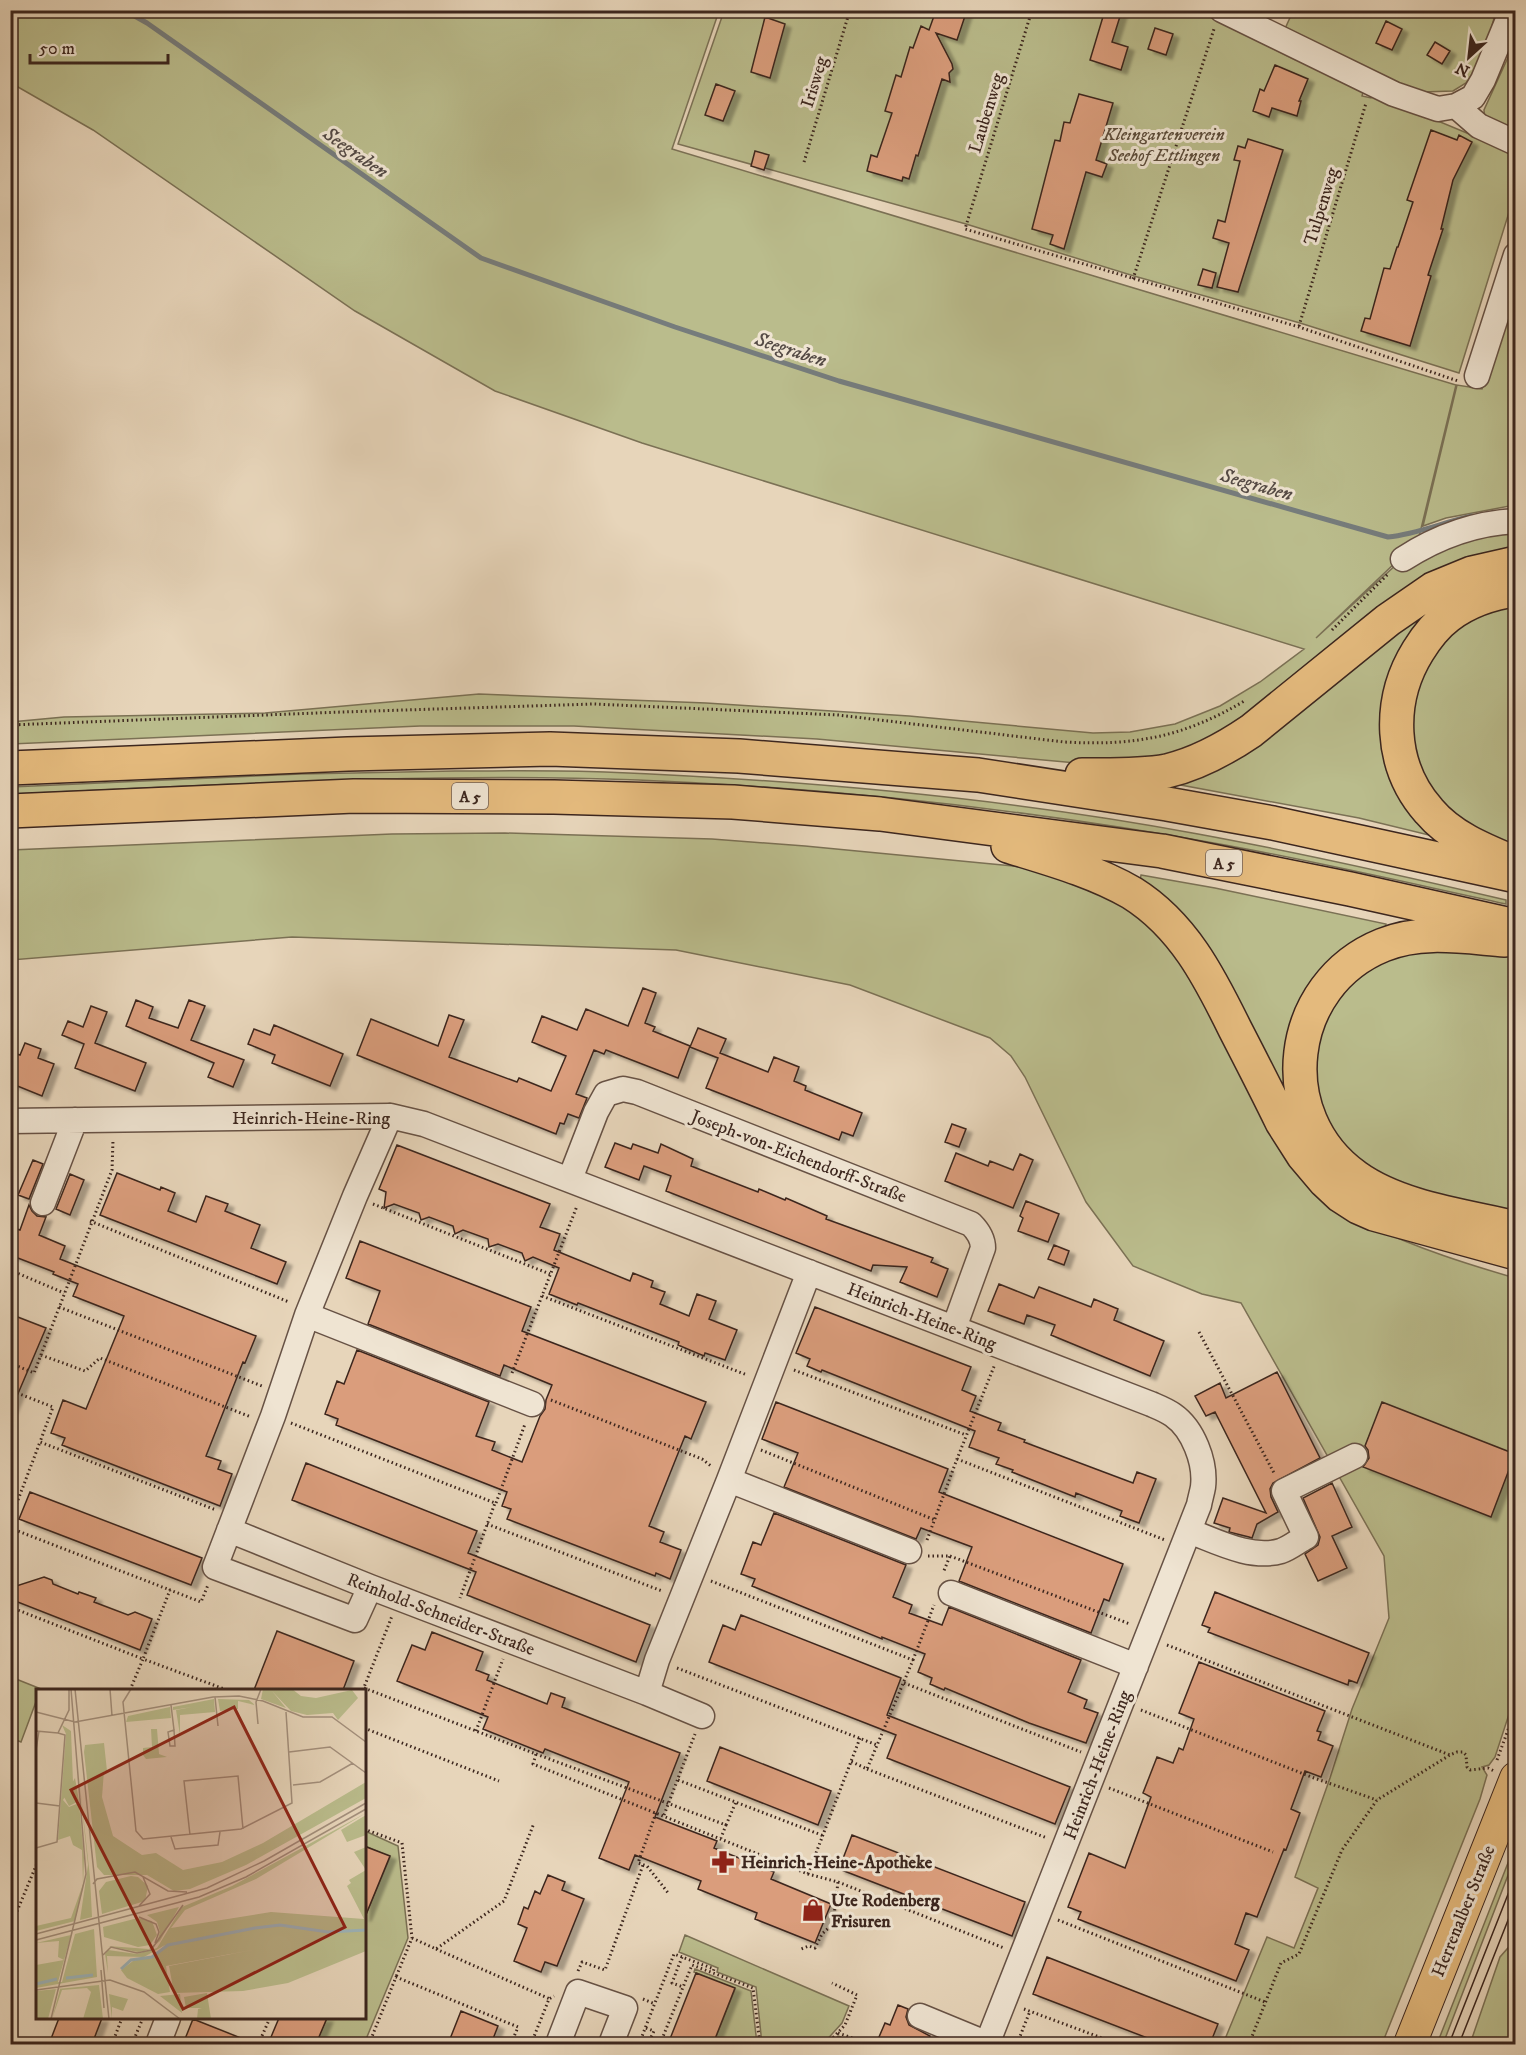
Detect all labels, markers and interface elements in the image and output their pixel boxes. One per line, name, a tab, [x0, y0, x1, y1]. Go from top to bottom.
scale bar	[30, 27, 168, 65]
north arrow	[1439, 27, 1499, 87]
text: 50 m	[39, 38, 75, 60]
street label: Irisweg	[797, 54, 833, 111]
text: N	[1452, 58, 1473, 81]
street label: Laubenweg	[964, 71, 1010, 156]
water label: Seegraben	[317, 121, 393, 185]
park label: Kleingartenverein Seehof Ettlingen	[1102, 124, 1225, 167]
street label: Tulpenweg	[1300, 165, 1344, 248]
water label: Seegraben	[751, 327, 830, 374]
water label: Seegraben	[1217, 463, 1296, 508]
road number: A 5	[452, 783, 488, 809]
road number: A 5	[1206, 850, 1242, 876]
street label: Joseph-von-Eichendorff-Straße	[686, 1105, 909, 1208]
street label: Heinrich-Heine-Ring	[232, 1108, 390, 1130]
street label: Heinrich-Heine-Ring	[844, 1278, 1000, 1356]
street label: Reinhold-Schneider-Straße	[344, 1569, 538, 1661]
street label: Heinrich-Heine-Ring	[1059, 1687, 1137, 1843]
inset map	[36, 1689, 366, 2019]
street label: Herrenalber Straße	[1428, 1842, 1500, 1980]
pharmacy icon: Heinrich-Heine-Apotheke	[710, 1849, 736, 1875]
place label: Heinrich-Heine-Apotheke	[741, 1852, 933, 1874]
place label: Ute Rodenberg Frisuren	[831, 1890, 941, 1933]
shop icon: Ute Rodenberg Frisuren	[800, 1897, 826, 1923]

